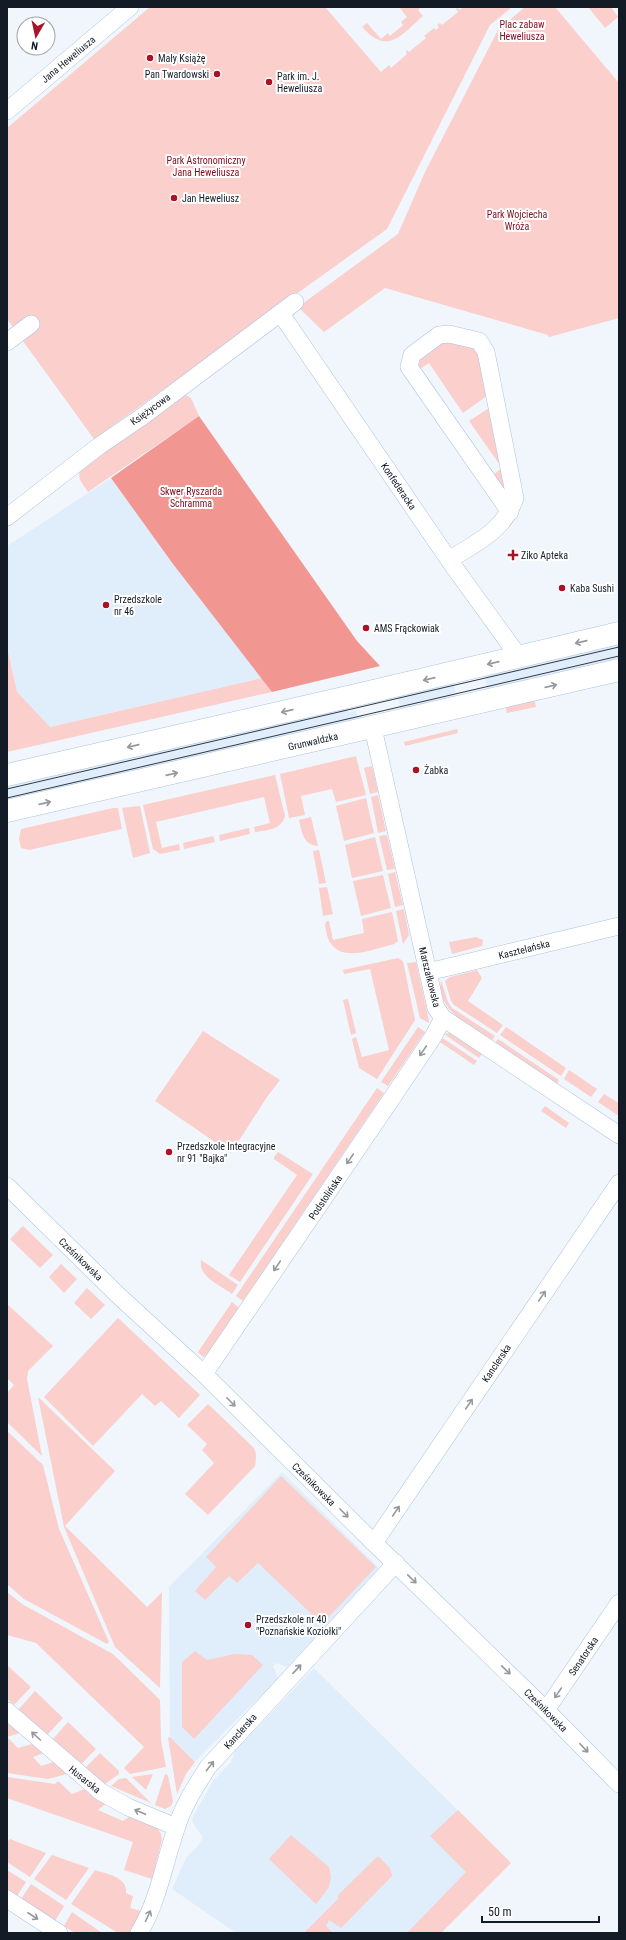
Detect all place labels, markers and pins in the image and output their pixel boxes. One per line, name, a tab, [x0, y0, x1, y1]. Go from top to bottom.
marker: Mały Książę	[145, 53, 155, 63]
place label: Mały Książę	[158, 53, 206, 64]
place label: Pan Twardowski	[145, 69, 209, 80]
marker: Pan Twardowski	[212, 69, 222, 79]
place label: Park im. J. Heweliusza	[277, 71, 322, 94]
marker: Park im. J. Heweliusza	[264, 77, 274, 87]
marker: Jan Heweliusz	[169, 193, 179, 203]
place label: Jan Heweliusz	[182, 193, 239, 204]
marker: Ziko Apteka	[508, 550, 518, 560]
place label: Ziko Apteka	[521, 550, 568, 561]
marker: Kaba Sushi	[557, 583, 567, 593]
place label: Kaba Sushi	[570, 583, 614, 594]
place label: Przedszkole nr 46	[114, 594, 162, 617]
marker: Przedszkole nr 46	[101, 600, 111, 610]
marker: AMS Frąckowiak	[361, 623, 371, 633]
place label: AMS Frąckowiak	[374, 623, 440, 634]
place label: Żabka	[424, 764, 448, 776]
marker: Żabka	[411, 765, 421, 775]
place label: Przedszkole Integracyjne nr 91 "Bajka"	[177, 1141, 276, 1164]
marker: Przedszkole Integracyjne nr 91 "Bajka"	[164, 1147, 174, 1157]
place label: Przedszkole nr 40 "Poznańskie Koziołki"	[256, 1614, 341, 1637]
marker: Przedszkole nr 40 "Poznańskie Koziołki"	[243, 1620, 253, 1630]

